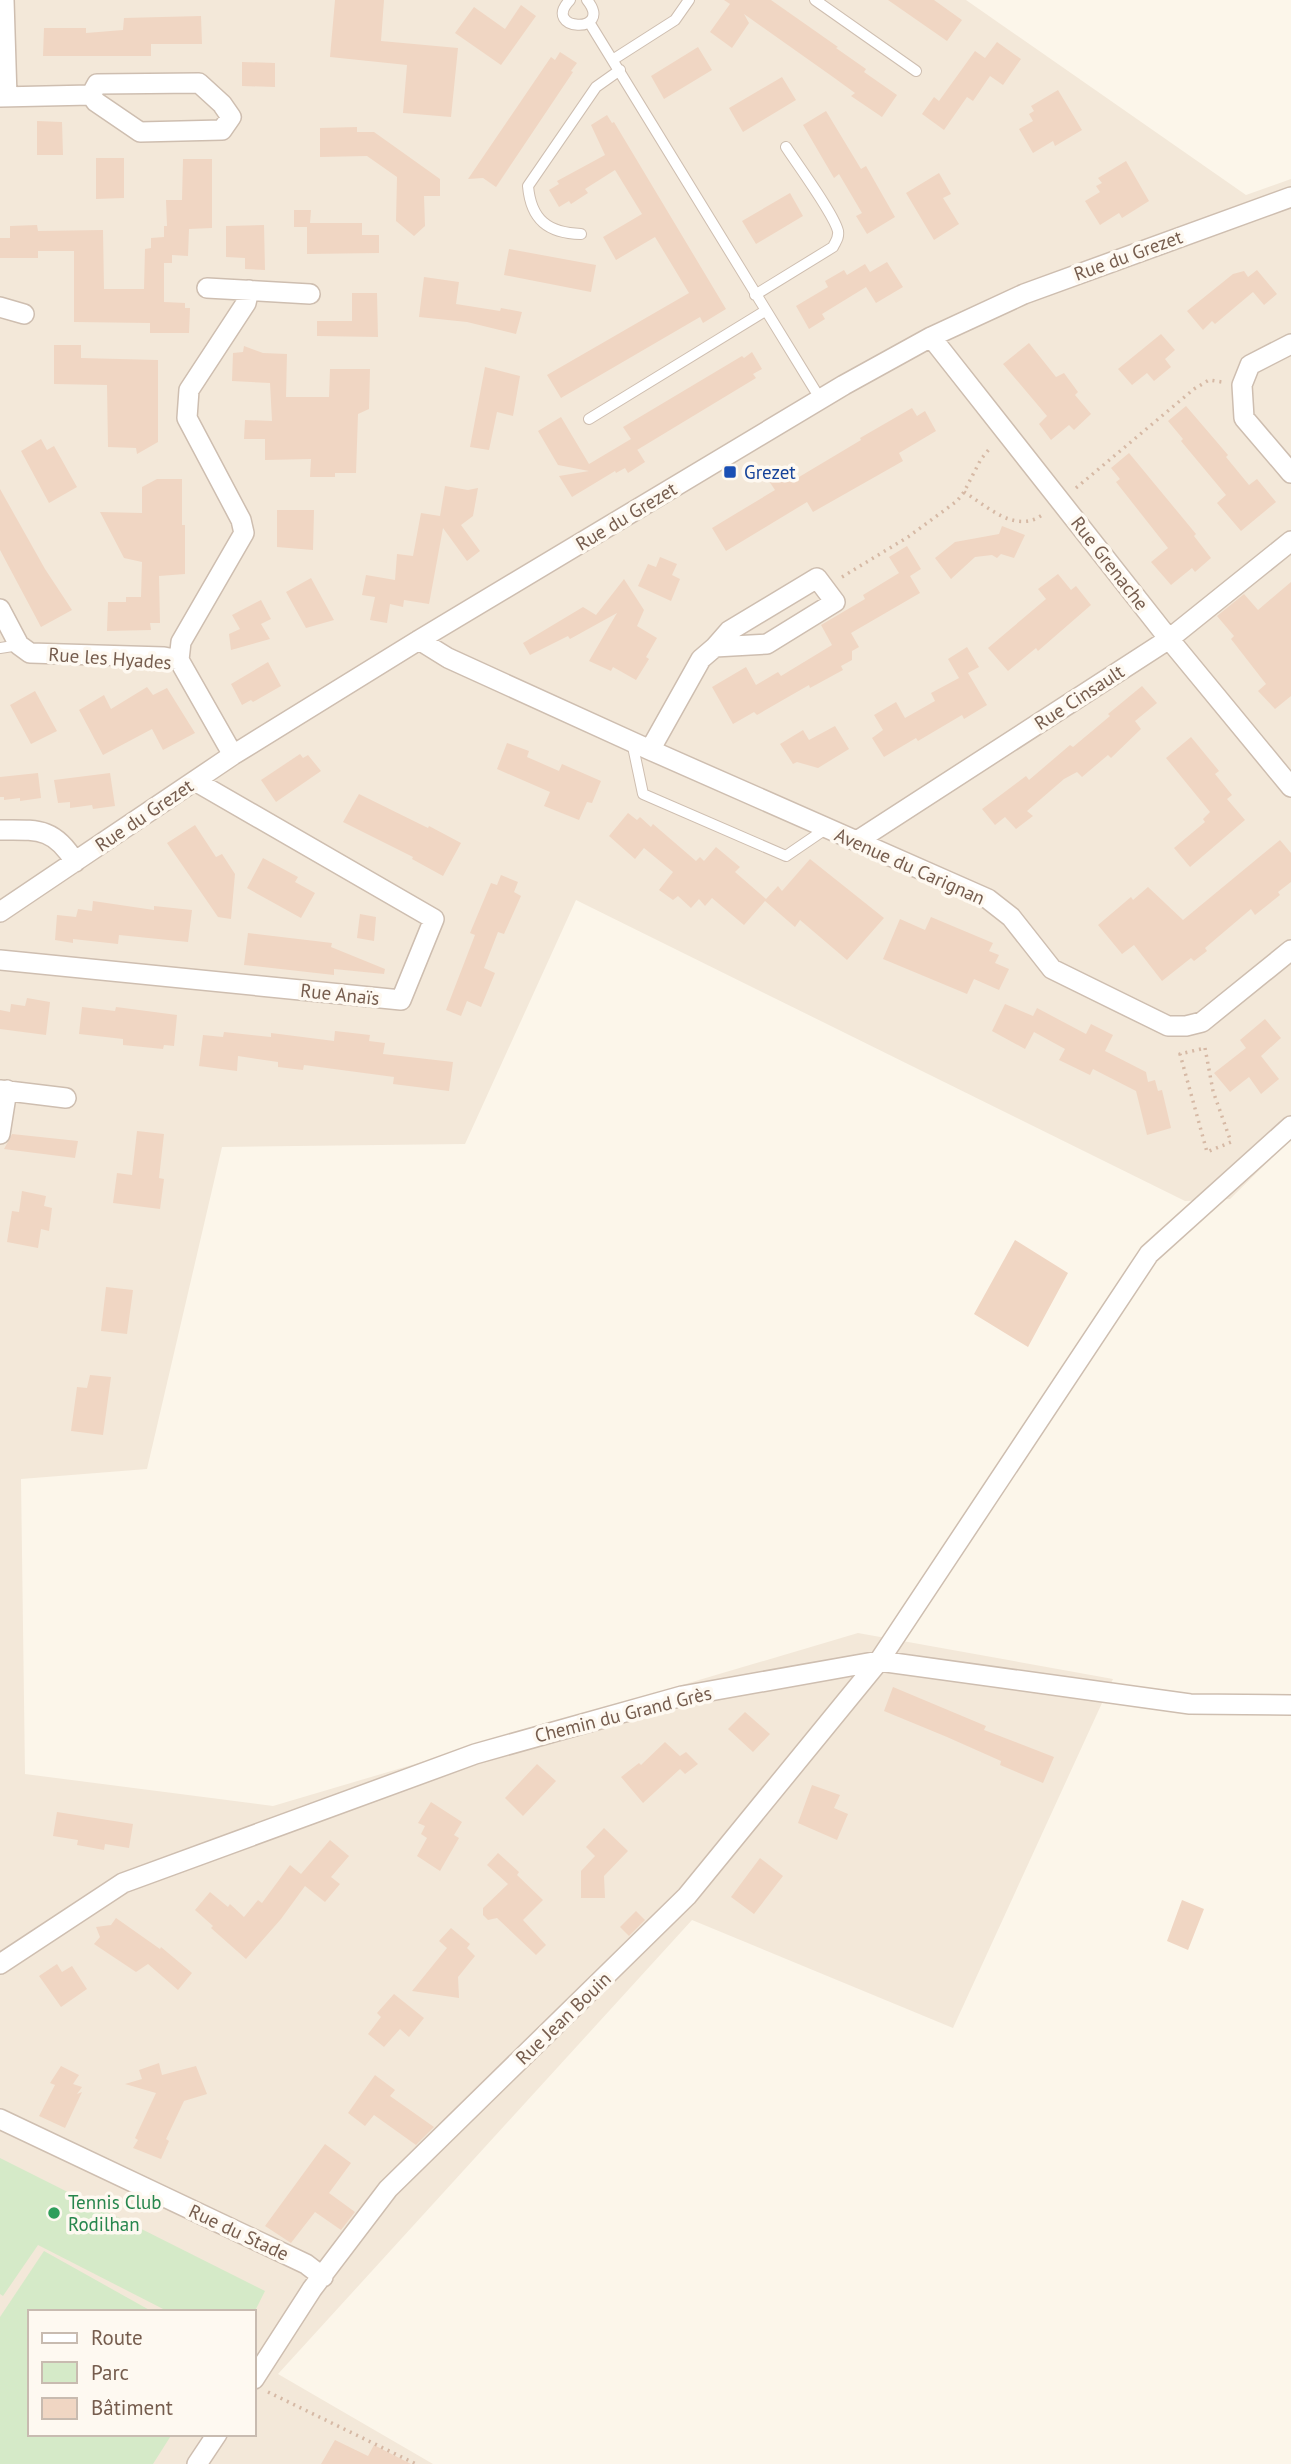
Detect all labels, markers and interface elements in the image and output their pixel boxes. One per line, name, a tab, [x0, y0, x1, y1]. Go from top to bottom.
street label: Rue du Grezet	[1071, 224, 1186, 286]
place label: Grezet	[744, 460, 796, 484]
marker: Grezet	[722, 464, 738, 480]
street label: Rue du Grezet	[571, 476, 681, 555]
street label: Rue Grenache	[1066, 511, 1154, 615]
street label: Rue les Hyades	[48, 642, 172, 674]
street label: Rue Cinsault	[1030, 659, 1129, 735]
street label: Rue du Grezet	[90, 773, 198, 857]
street label: Avenue du Carignan	[831, 822, 989, 910]
street label: Rue Anaïs	[299, 978, 381, 1010]
street label: Chemin du Grand Grès	[532, 1680, 714, 1748]
street label: Rue Jean Bouin	[510, 1967, 616, 2069]
place label: Tennis Club Rodilhan	[68, 2190, 162, 2236]
street label: Rue du Stade	[185, 2198, 293, 2266]
marker: Tennis Club Rodilhan	[46, 2205, 62, 2221]
legend	[28, 2310, 256, 2436]
text: Route	[91, 2324, 143, 2351]
text: Parc	[91, 2359, 129, 2386]
text: Bâtiment	[91, 2394, 173, 2421]

